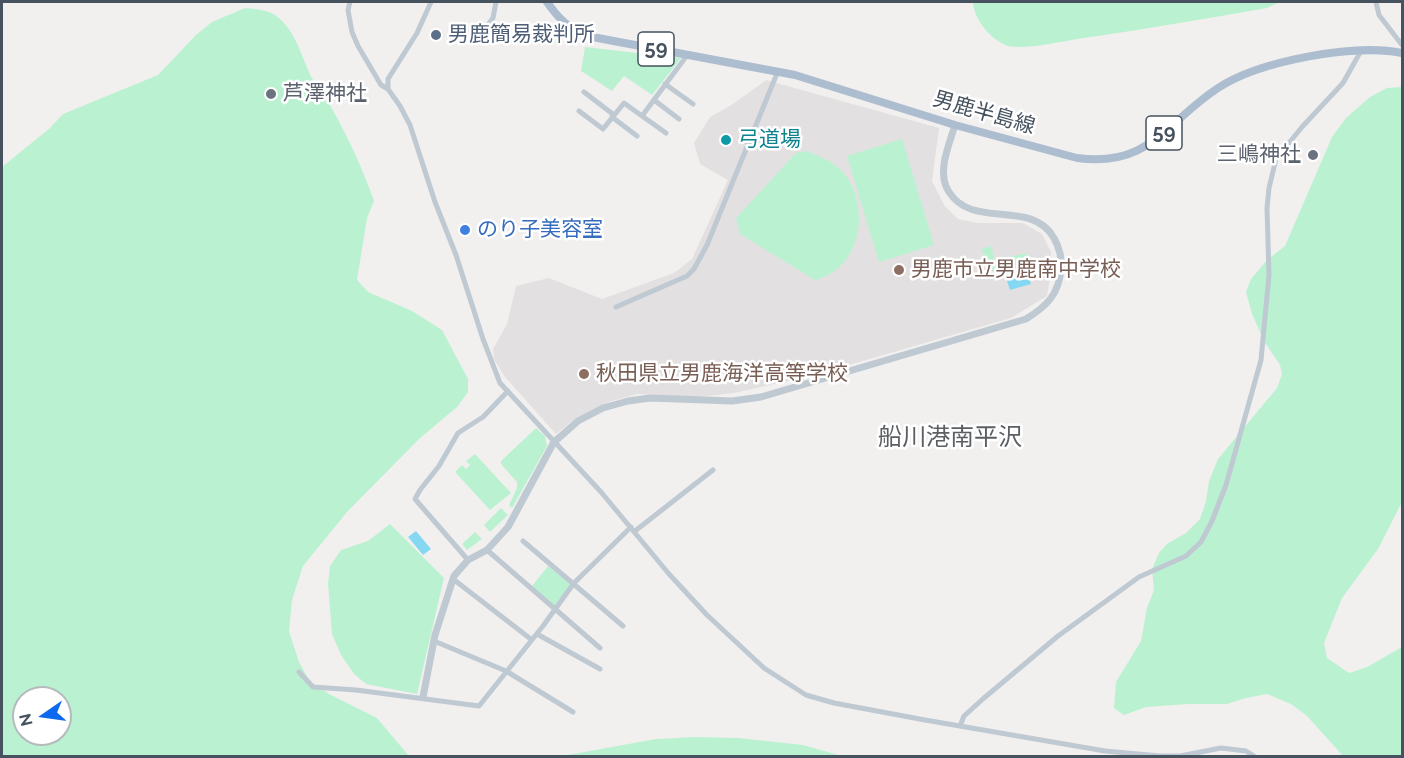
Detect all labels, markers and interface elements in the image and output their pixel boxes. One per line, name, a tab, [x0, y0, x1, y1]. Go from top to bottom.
place label: 男鹿簡易裁判所	[448, 22, 595, 48]
marker: 男鹿簡易裁判所	[429, 28, 443, 42]
road number: 59	[638, 32, 674, 66]
place label: 芦澤神社	[283, 81, 367, 107]
street label: 男鹿半島線	[930, 86, 1038, 140]
marker: 芦澤神社	[264, 87, 278, 101]
road number: 59	[1146, 116, 1182, 150]
place label: 弓道場	[738, 127, 801, 153]
marker: 弓道場	[719, 133, 733, 147]
place label: 三嶋神社	[1217, 142, 1301, 168]
marker: 三嶋神社	[1306, 148, 1320, 162]
place label: のり子美容室	[477, 217, 603, 243]
marker: のり子美容室	[458, 223, 472, 237]
place label: 男鹿市立男鹿南中学校	[911, 257, 1121, 283]
marker: 男鹿市立男鹿南中学校	[892, 263, 906, 277]
place label: 秋田県立男鹿海洋高等学校	[596, 361, 848, 387]
marker: 秋田県立男鹿海洋高等学校	[577, 367, 591, 381]
district label: 船川港南平沢	[878, 424, 1022, 452]
north arrow	[12, 686, 72, 746]
text: N	[15, 712, 37, 728]

